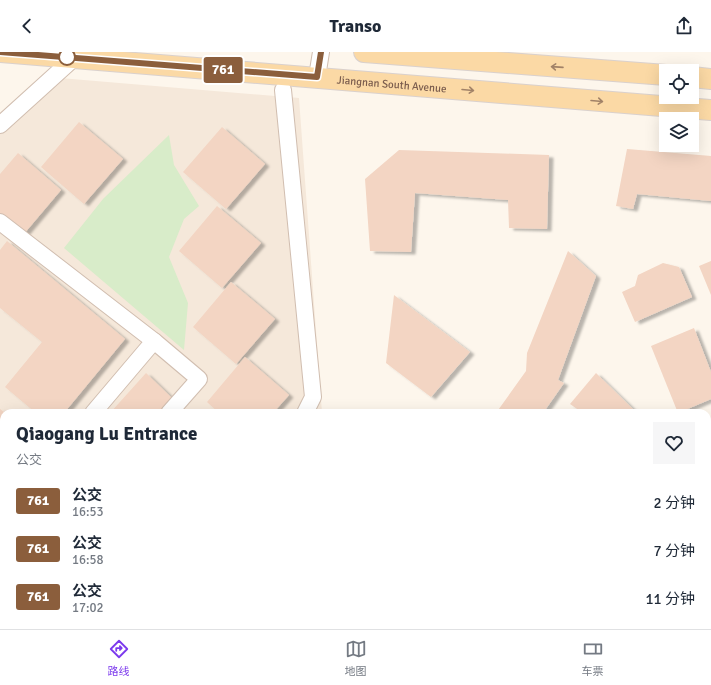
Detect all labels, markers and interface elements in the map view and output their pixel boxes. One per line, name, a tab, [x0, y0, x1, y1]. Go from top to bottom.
icon: back	[16, 15, 38, 37]
text: Transo	[330, 15, 381, 37]
icon: share	[673, 15, 695, 37]
unlabelled marker	[58, 48, 76, 66]
line badge: 761	[200, 57, 246, 83]
text: 761	[212, 61, 234, 78]
one-way arrow	[551, 63, 564, 71]
map controls	[659, 64, 699, 152]
button: locate	[659, 64, 699, 104]
street label: Jiangnan South Avenue	[336, 74, 447, 95]
one-way arrow	[461, 86, 474, 93]
one-way arrow	[590, 97, 603, 104]
button: layers	[659, 112, 699, 152]
text: Qiaogang Lu Entrance	[16, 422, 197, 446]
button: heart	[653, 422, 695, 464]
text: 公交	[16, 452, 42, 468]
text: 公交	[72, 486, 102, 504]
text: 761	[27, 492, 49, 509]
text: 2 分钟	[654, 494, 695, 512]
text: 16:53	[72, 504, 104, 520]
text: 公交	[72, 534, 102, 552]
text: 761	[27, 540, 49, 557]
text: 7 分钟	[654, 542, 695, 560]
text: 16:58	[72, 552, 104, 568]
text: 公交	[72, 582, 102, 600]
text: 761	[27, 588, 49, 605]
text: 11 分钟	[645, 590, 695, 608]
text: 17:02	[72, 600, 104, 616]
tab: 路线	[108, 638, 130, 678]
tab: 地图	[345, 638, 367, 678]
tab: 车票	[582, 638, 604, 678]

